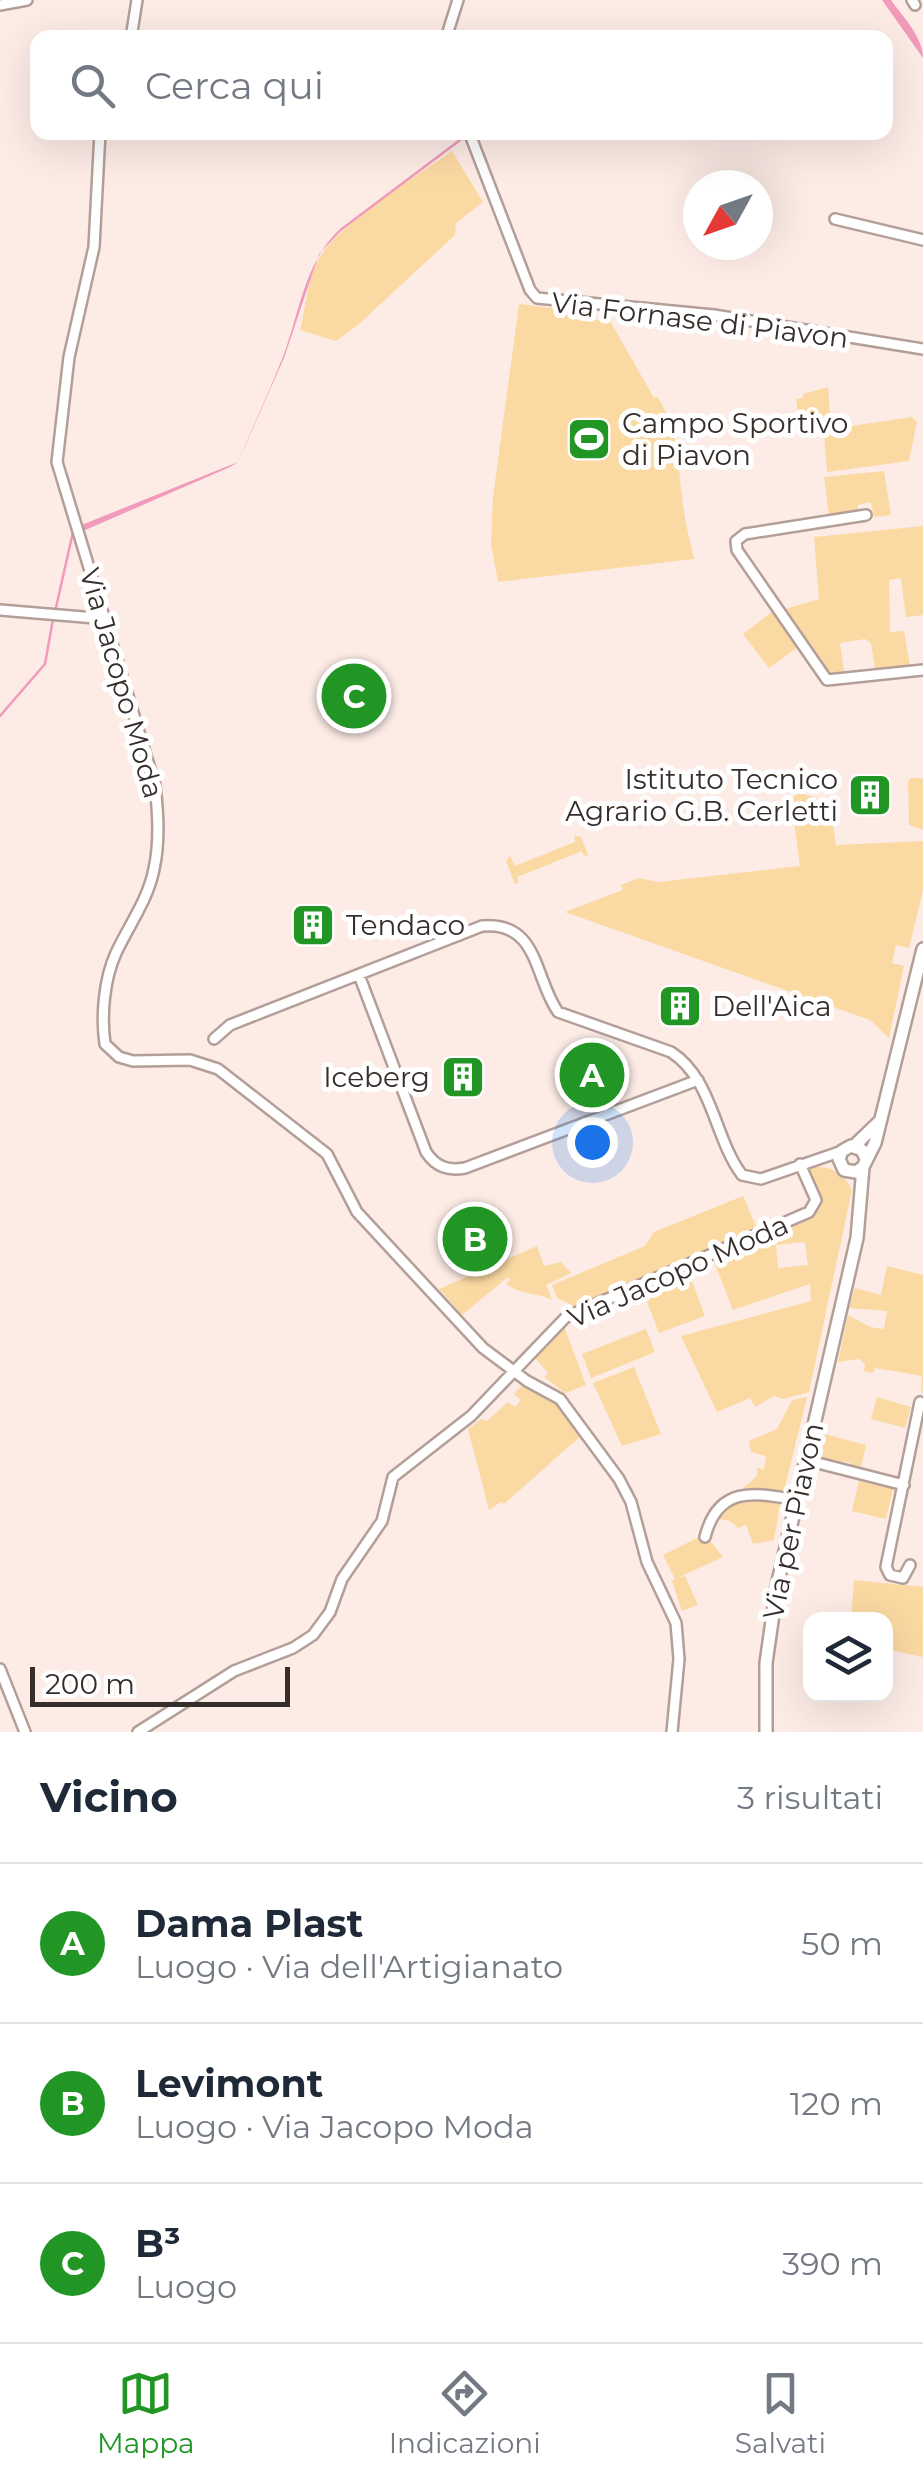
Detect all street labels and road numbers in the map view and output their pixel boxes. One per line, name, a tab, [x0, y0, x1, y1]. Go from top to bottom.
street label: Via Fornase di Piavon	[550, 285, 850, 355]
street label: Via Jacopo Moda	[73, 564, 171, 802]
street label: Via Jacopo Moda	[562, 1207, 794, 1335]
street label: Via per Piavon	[756, 1420, 830, 1622]

